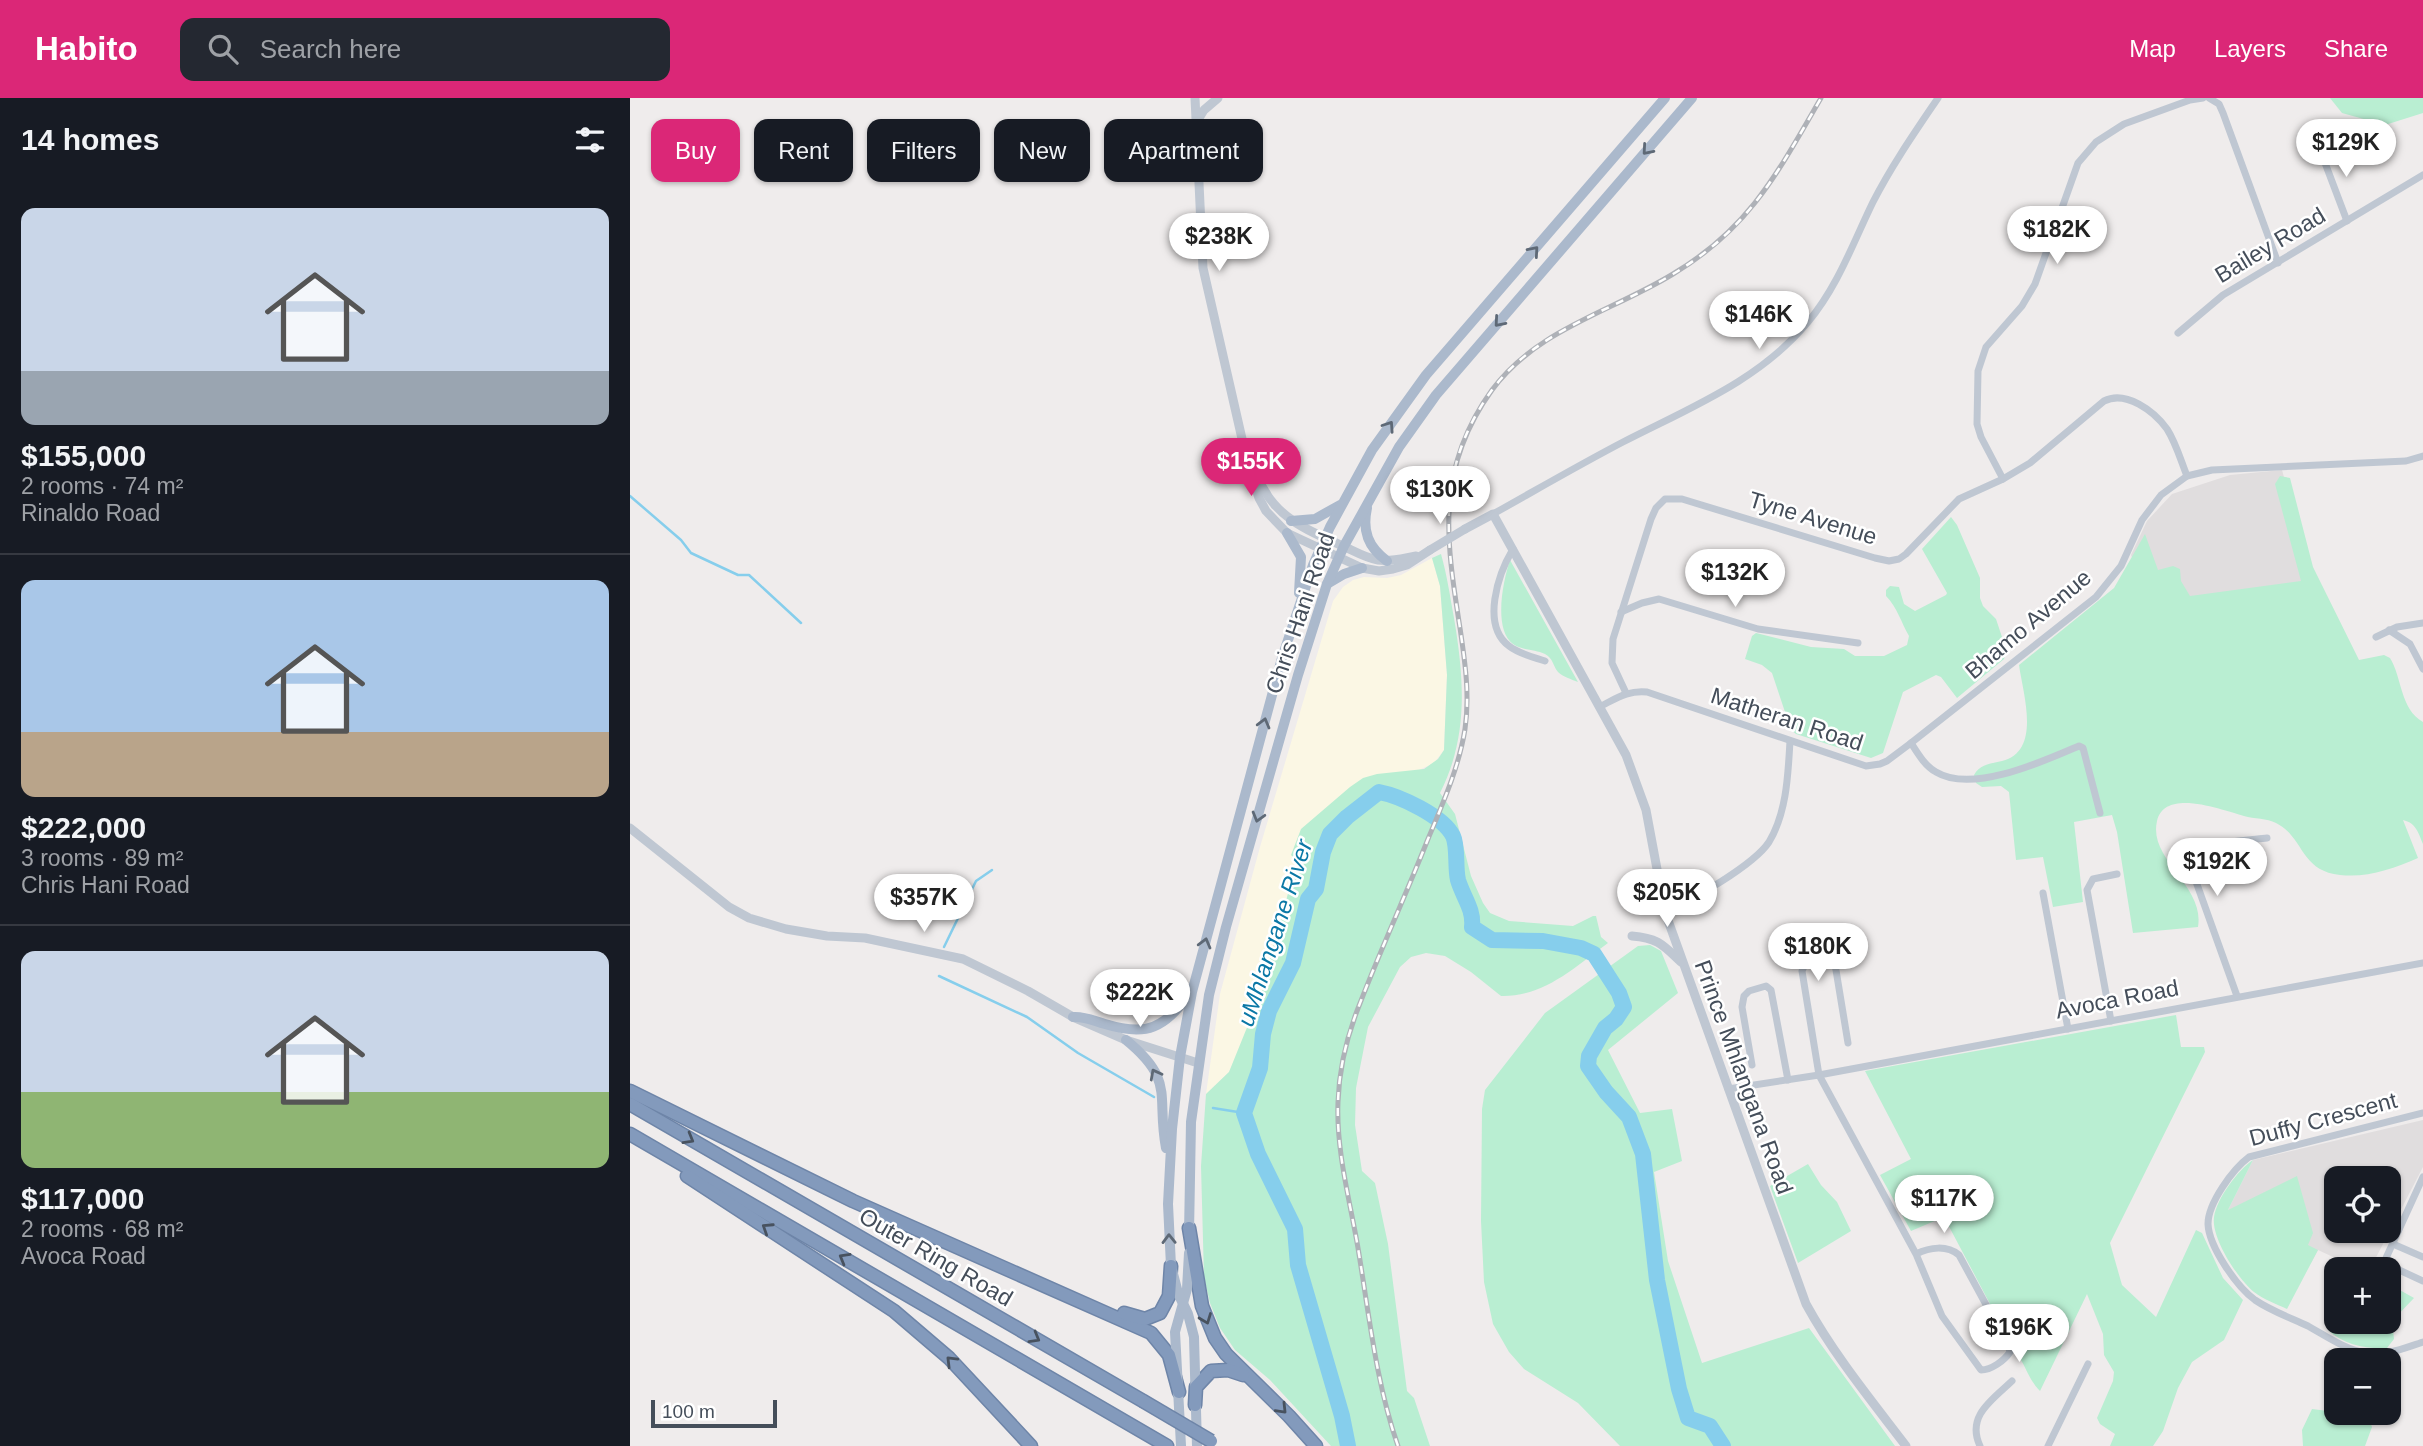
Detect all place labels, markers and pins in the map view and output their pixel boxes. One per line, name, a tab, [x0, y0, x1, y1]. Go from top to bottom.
pin: $129K	[2297, 120, 2395, 179]
pin: $182K	[2008, 206, 2106, 266]
pin: $238K	[1170, 214, 1268, 273]
pin: $146K	[1710, 292, 1808, 351]
pin: $155K	[1202, 438, 1300, 498]
pin: $130K	[1391, 466, 1489, 526]
pin: $132K	[1686, 550, 1784, 609]
pin: $192K	[2168, 838, 2266, 898]
pin: $205K	[1618, 870, 1716, 929]
pin: $357K	[875, 874, 973, 934]
pin: $180K	[1769, 924, 1867, 983]
pin: $222K	[1091, 970, 1189, 1029]
pin: $117K	[1895, 1176, 1993, 1235]
pin: $196K	[1970, 1304, 2068, 1364]

